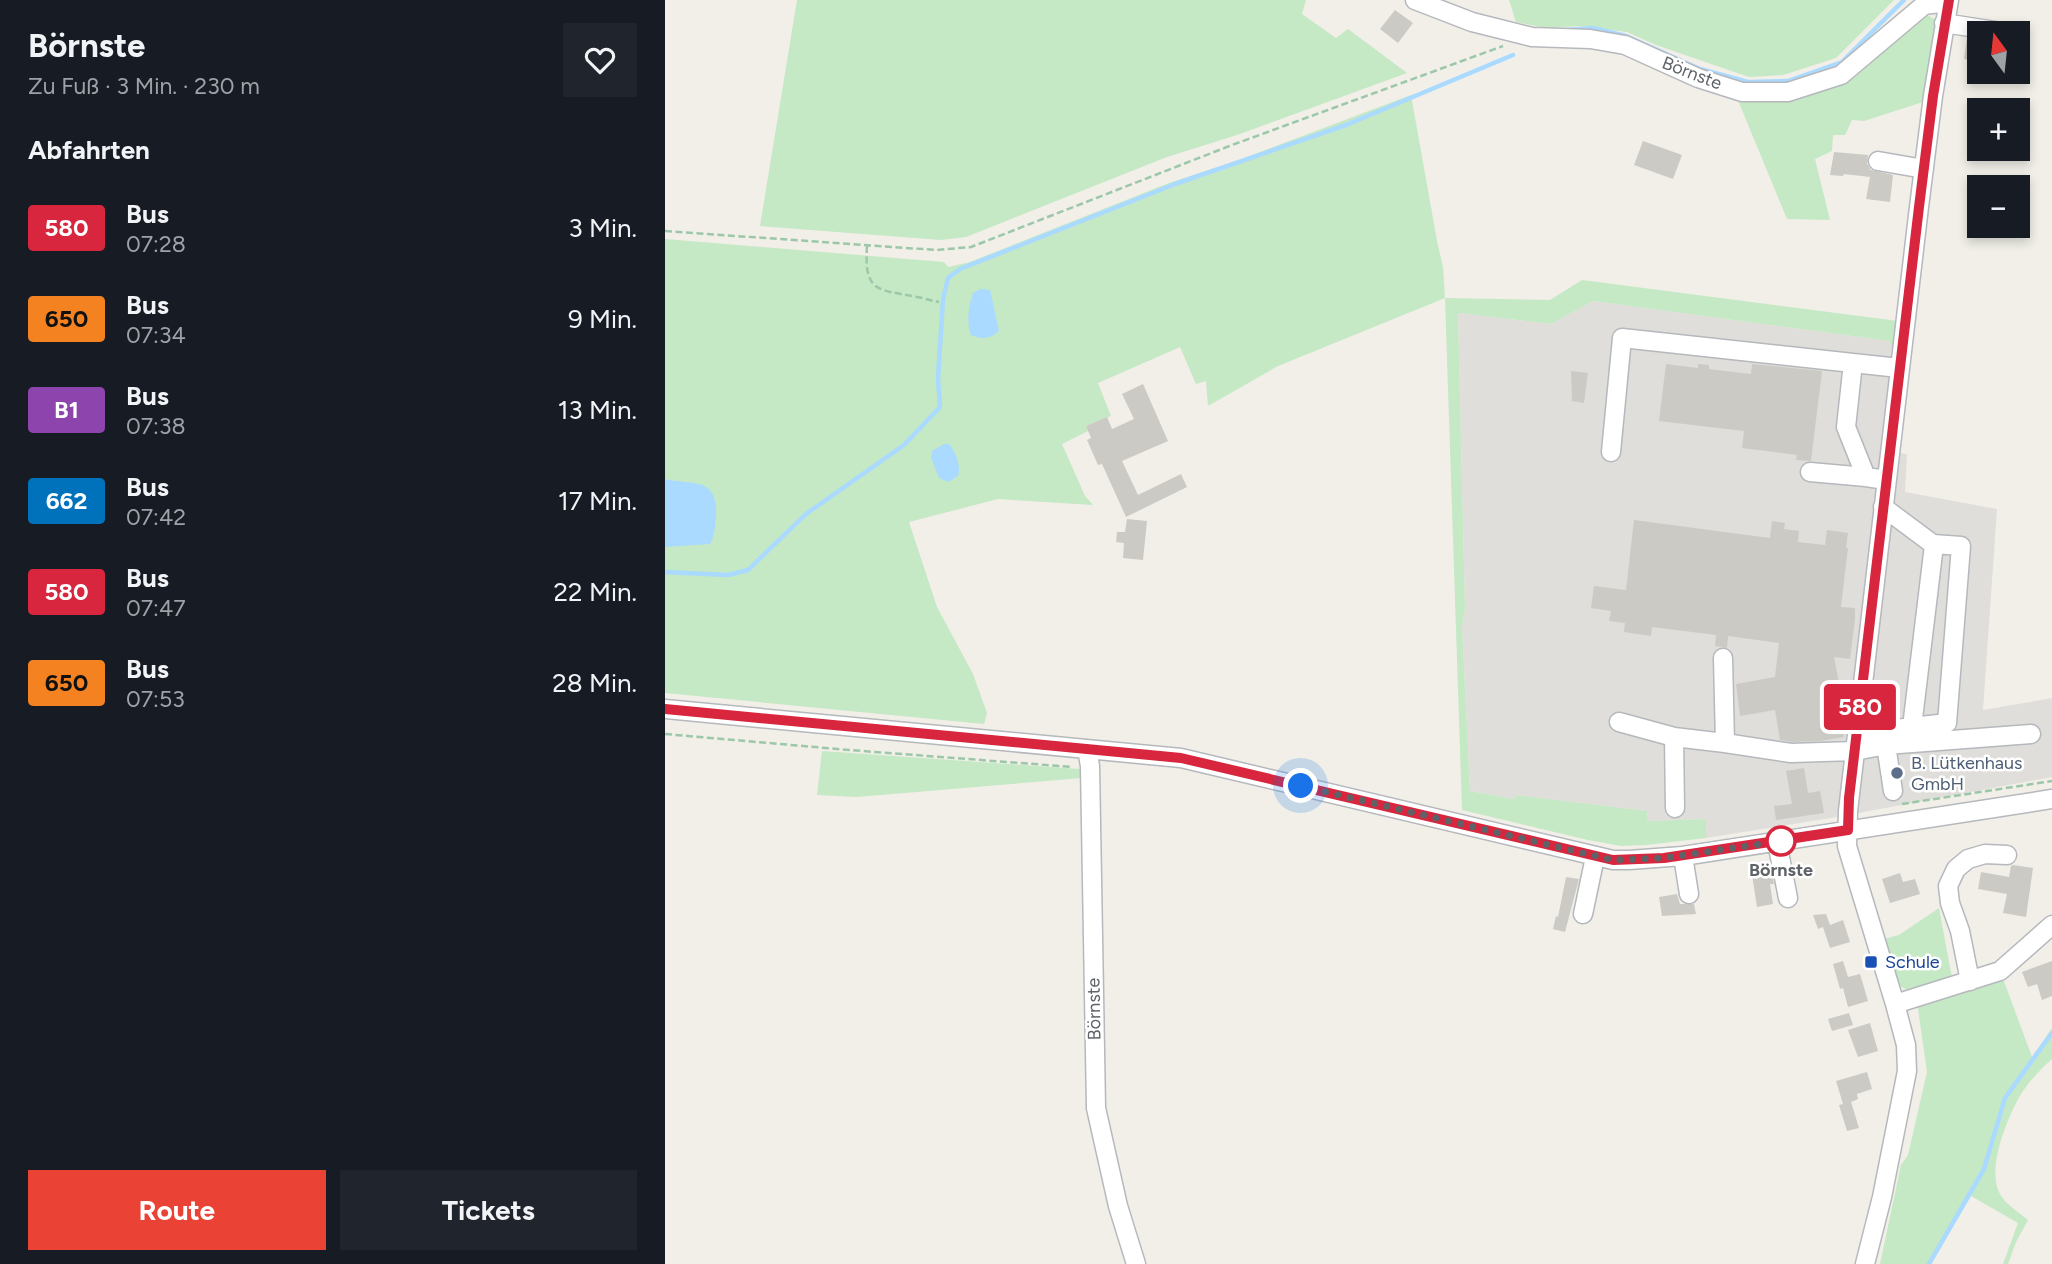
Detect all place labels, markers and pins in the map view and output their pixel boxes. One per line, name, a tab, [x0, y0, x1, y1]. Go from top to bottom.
place label: B. Lütkenhaus GmbH	[1911, 752, 2022, 795]
marker: B. Lütkenhaus GmbH	[1889, 765, 1905, 781]
marker: Börnste	[1766, 826, 1796, 856]
place label: Börnste	[1749, 859, 1813, 881]
place label: Schule	[1885, 951, 1940, 973]
marker: Schule	[1863, 954, 1879, 970]

